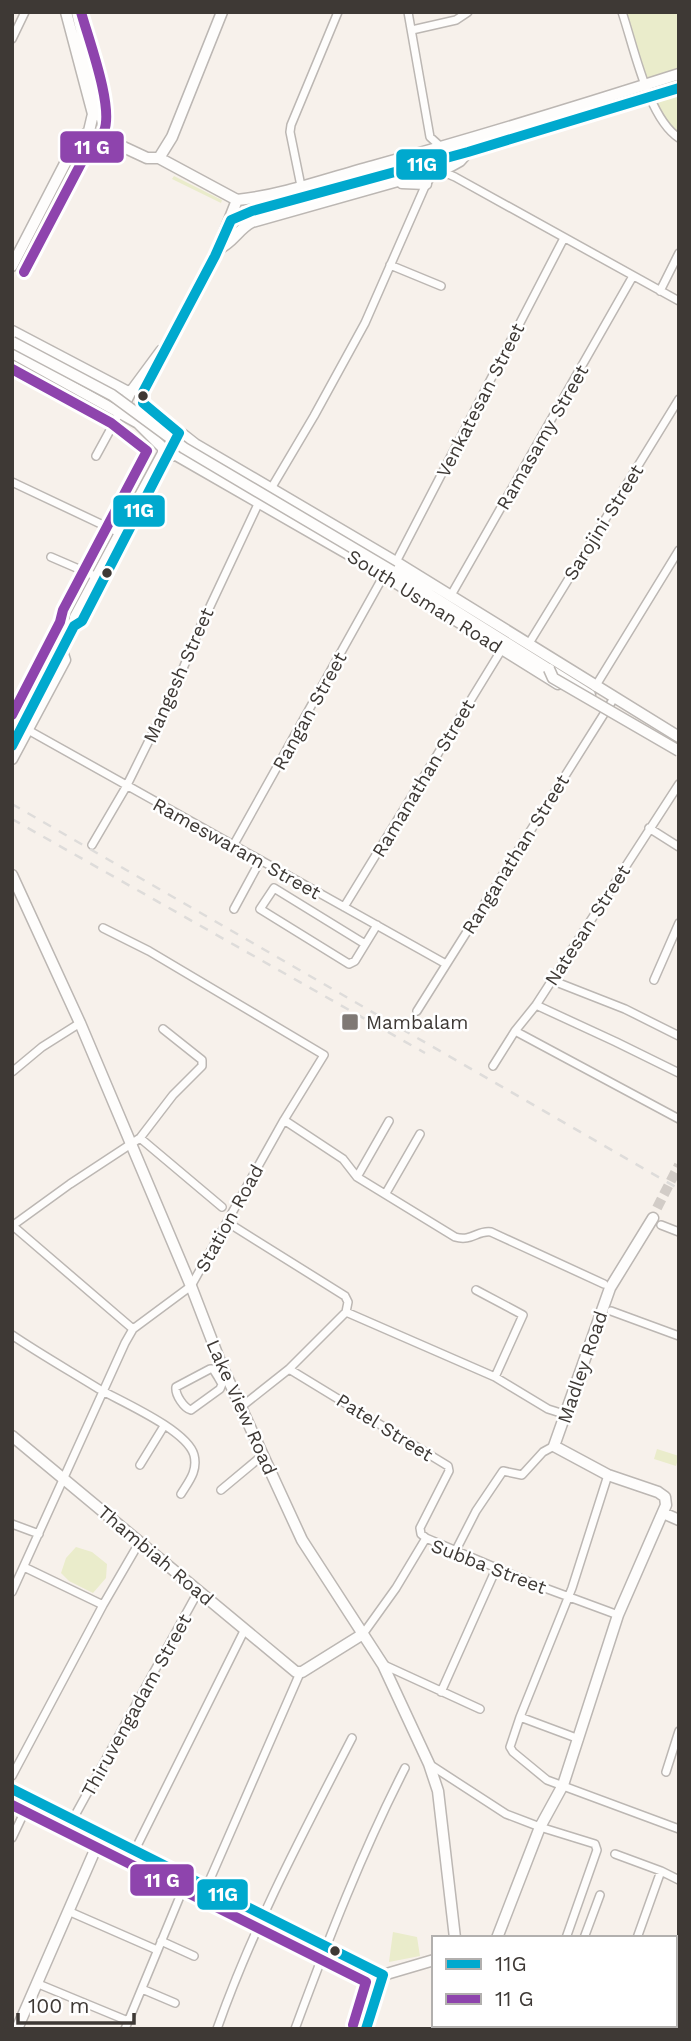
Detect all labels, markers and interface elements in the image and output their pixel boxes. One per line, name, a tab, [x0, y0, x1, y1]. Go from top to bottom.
line badge: 11 G	[59, 130, 125, 164]
text: 11 G	[74, 136, 110, 159]
line badge: 11G	[395, 148, 448, 181]
text: 11G	[407, 153, 437, 176]
street label: Venkatesan Street	[432, 319, 529, 481]
street label: Ramasamy Street	[492, 361, 593, 514]
unlabelled marker	[136, 389, 150, 403]
street label: Sarojini Street	[559, 460, 648, 584]
line badge: 11G	[112, 494, 166, 528]
text: 11G	[124, 499, 154, 522]
street label: South Usman Road	[343, 544, 506, 658]
unlabelled marker	[100, 566, 114, 580]
street label: Mangesh Street	[138, 604, 218, 746]
street label: Rangan Street	[268, 648, 351, 774]
street label: Ramanathan Street	[367, 695, 480, 861]
street label: Ranganathan Street	[457, 770, 574, 938]
street label: Rameswaram Street	[149, 793, 325, 904]
street label: Natesan Street	[540, 861, 635, 990]
place label: Mambalam	[366, 1011, 468, 1034]
marker: Mambalam	[340, 1012, 360, 1032]
street label: Station Road	[190, 1160, 268, 1276]
street label: Madley Road	[553, 1308, 612, 1426]
street label: Lake View Road	[201, 1336, 282, 1478]
street label: Patel Street	[332, 1389, 437, 1466]
street label: Thambiah Road	[93, 1500, 218, 1610]
street label: Subba Street	[428, 1534, 550, 1599]
street label: Thiruvengadam Street	[77, 1610, 196, 1801]
line badge: 11 G	[129, 1863, 195, 1897]
text: 11 G	[144, 1869, 180, 1892]
line badge: 11G	[196, 1878, 249, 1911]
text: 11G	[208, 1883, 238, 1906]
legend	[432, 1936, 677, 2027]
unlabelled marker	[328, 1944, 342, 1958]
text: 11G	[495, 1951, 527, 1976]
scale bar	[18, 1982, 133, 2026]
text: 11 G	[495, 1986, 534, 2011]
text: 100 m	[28, 1993, 90, 2018]

